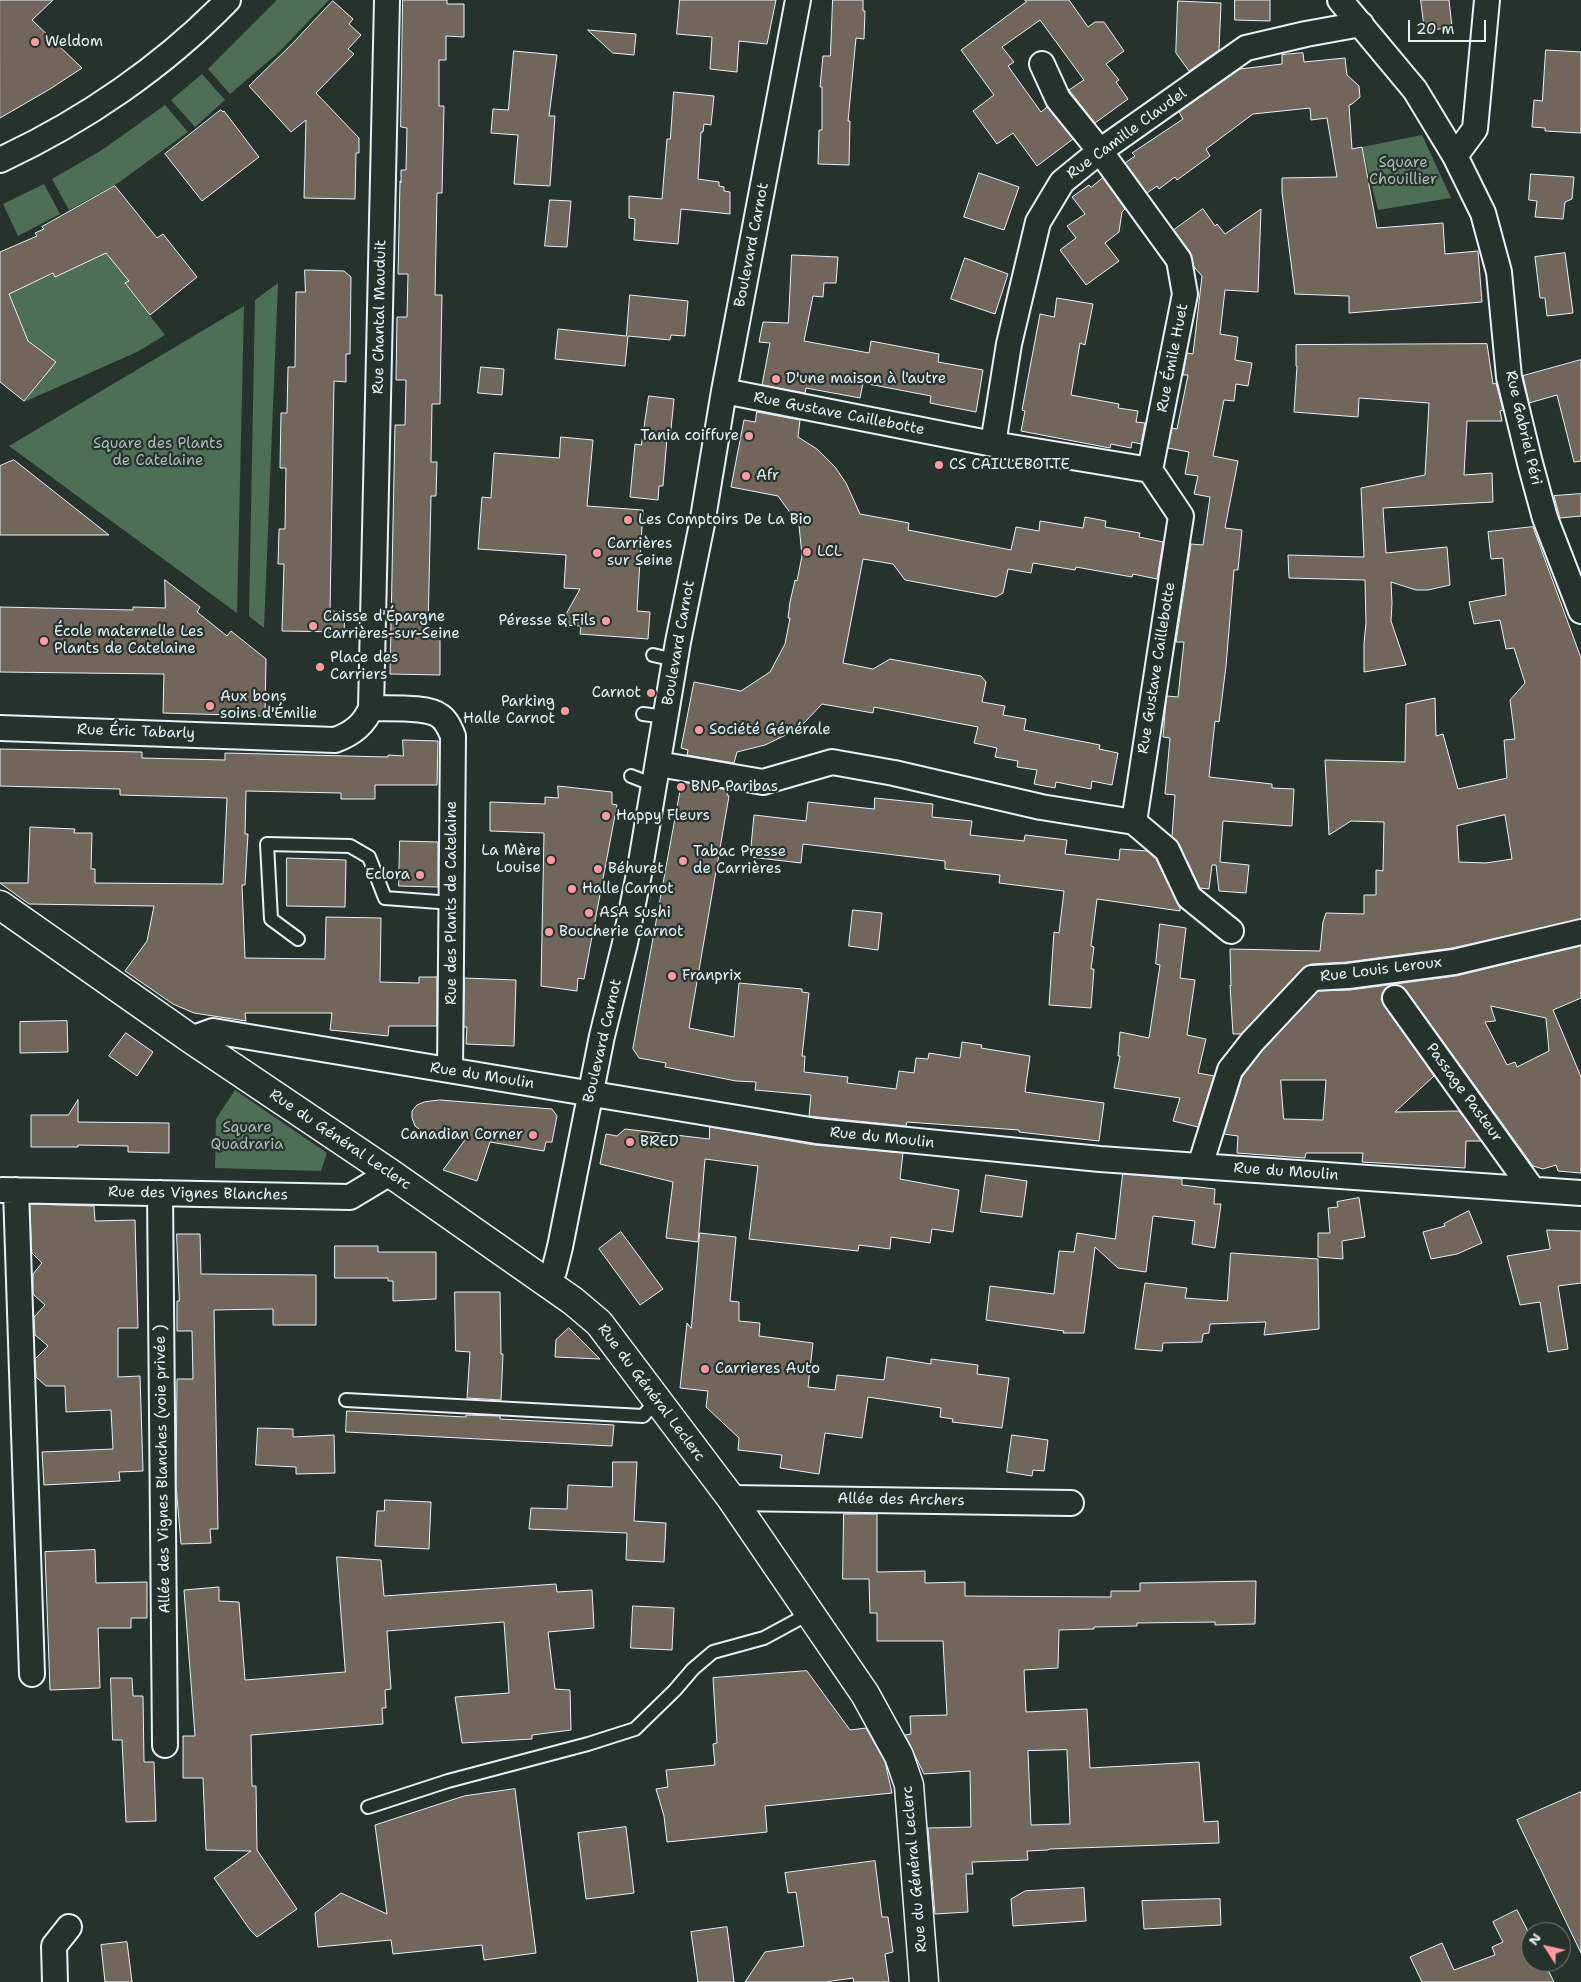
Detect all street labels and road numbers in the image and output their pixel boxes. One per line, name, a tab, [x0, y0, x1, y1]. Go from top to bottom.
street label: Rue Camille Claudel	[1064, 85, 1190, 183]
street label: Boulevard Carnot	[731, 181, 773, 309]
street label: Rue Chantal Mauduit	[370, 240, 390, 394]
street label: Rue Émile Huet	[1154, 302, 1192, 414]
street label: Rue Gabriel Péri	[1501, 369, 1545, 487]
street label: Rue Gustave Caillebotte	[752, 389, 926, 439]
street label: Boulevard Carnot	[659, 579, 699, 707]
street label: Rue Gustave Caillebotte	[1135, 581, 1179, 755]
street label: Rue Éric Tabarly	[77, 721, 195, 743]
street label: Rue des Plants de Catelaine	[443, 801, 461, 1005]
street label: Rue Louis Leroux	[1319, 954, 1443, 986]
street label: Boulevard Carnot	[580, 977, 626, 1105]
street label: Passage Pasteur	[1422, 1040, 1506, 1146]
street label: Rue du Moulin	[429, 1059, 535, 1093]
street label: Rue du Général Leclerc	[266, 1086, 414, 1194]
street label: Rue du Moulin	[829, 1124, 935, 1152]
street label: Rue du Moulin	[1233, 1159, 1339, 1185]
street label: Rue des Vignes Blanches	[108, 1183, 288, 1205]
street label: Rue du Général Leclerc	[594, 1321, 708, 1465]
street label: Allée des Vignes Blanches (voie privée )	[151, 1324, 175, 1614]
street label: Allée des Archers	[837, 1490, 965, 1510]
street label: Rue du Général Leclerc	[899, 1785, 931, 1953]

